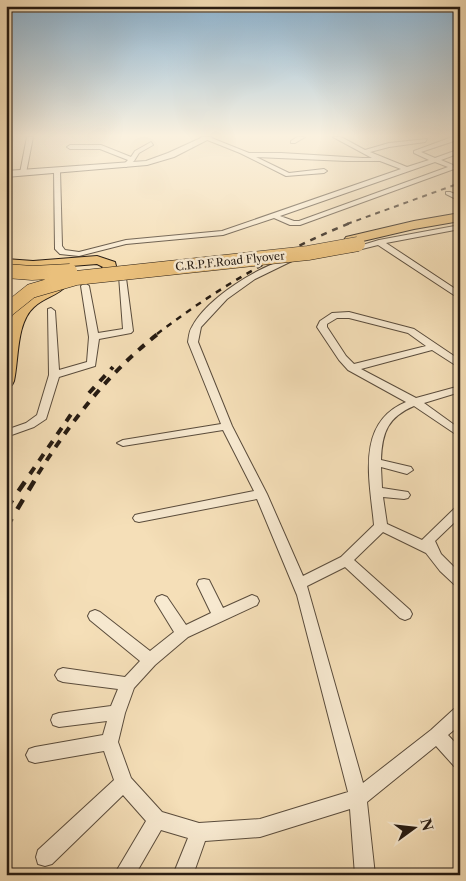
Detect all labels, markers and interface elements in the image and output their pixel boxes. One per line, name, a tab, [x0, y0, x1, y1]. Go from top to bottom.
street label: C.R.P.F.Road Flyover	[175, 248, 286, 274]
north arrow	[388, 804, 438, 854]
text: N	[416, 816, 437, 833]

